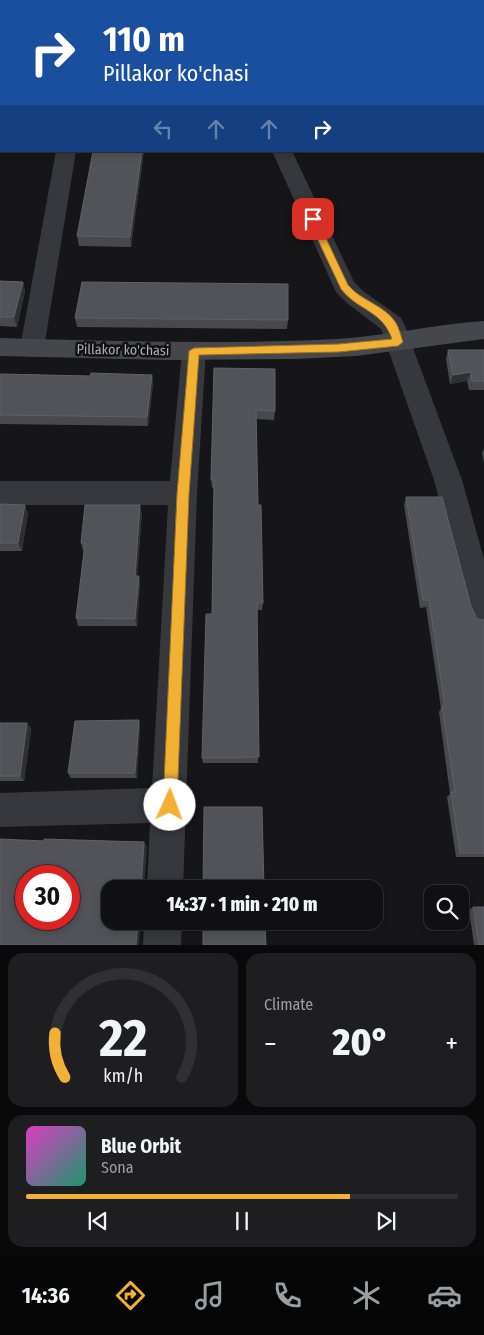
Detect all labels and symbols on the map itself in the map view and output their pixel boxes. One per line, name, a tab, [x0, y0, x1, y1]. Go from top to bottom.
pin	[292, 198, 334, 240]
street label: Pillakor ko'chasi	[76, 341, 170, 359]
position arrow	[143, 778, 195, 830]
speed limit sign: 30	[15, 865, 80, 930]

